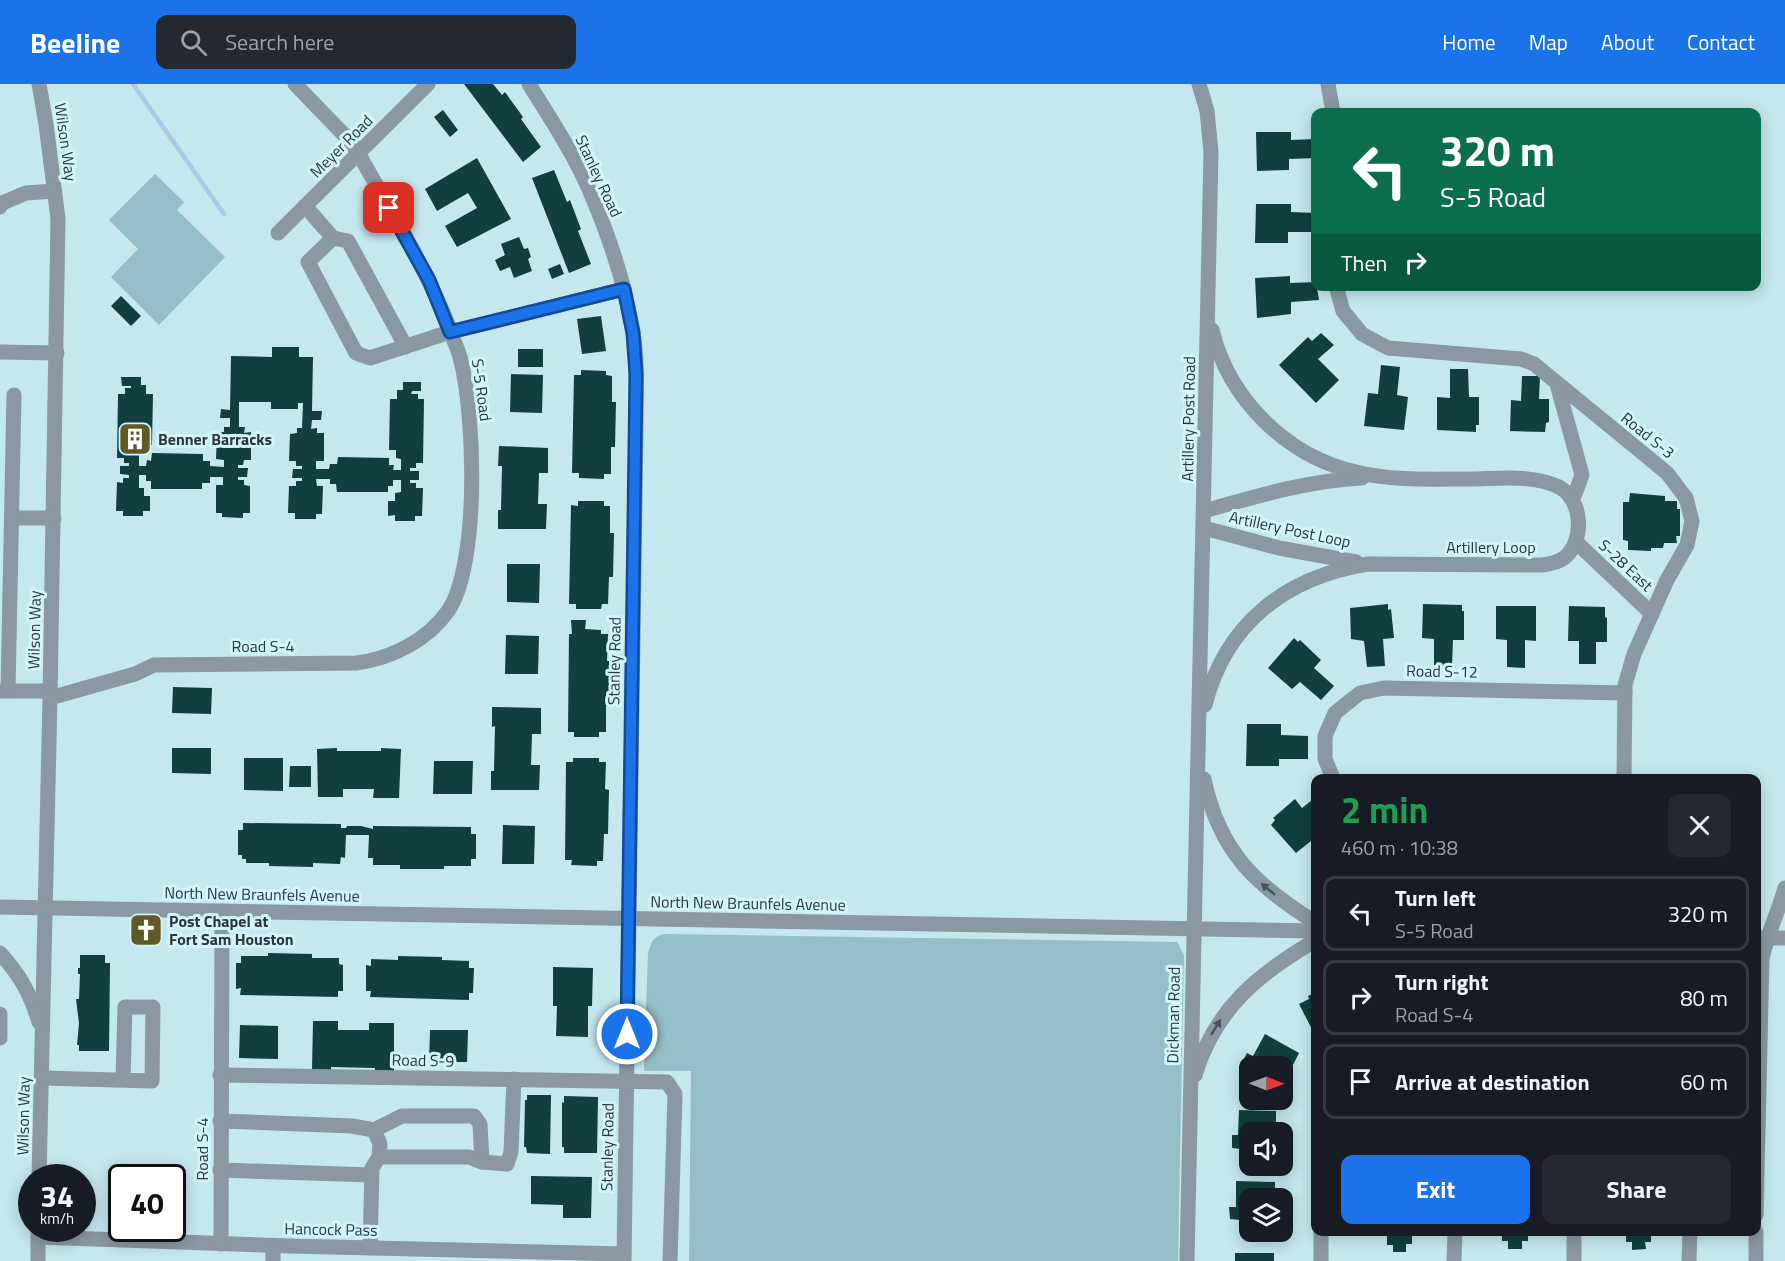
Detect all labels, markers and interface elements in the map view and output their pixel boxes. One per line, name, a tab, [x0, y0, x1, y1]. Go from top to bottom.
search box	[156, 15, 576, 69]
text: Beeline	[30, 21, 120, 64]
text: Search here	[225, 25, 334, 59]
icon: search	[177, 26, 210, 59]
text: Home	[1442, 26, 1496, 58]
text: Map	[1529, 26, 1568, 58]
text: About	[1601, 26, 1654, 58]
text: Contact	[1687, 26, 1755, 58]
street label: Wilson Way	[49, 101, 83, 183]
street label: Meyer Road	[304, 109, 378, 183]
text: 320 m	[1440, 118, 1555, 182]
street label: Stanley Road	[569, 131, 629, 221]
icon: left	[1341, 132, 1419, 210]
text: S-5 Road	[1440, 176, 1546, 217]
pin	[363, 182, 414, 233]
icon: arrive	[372, 191, 405, 224]
text: Then	[1341, 246, 1387, 280]
icon: right	[1399, 246, 1432, 279]
street label: Artillery Post Road	[1175, 356, 1201, 482]
street label: S-5 Road	[466, 357, 498, 423]
street label: Road S-3	[1616, 406, 1680, 464]
building icon: Benner Barracks	[117, 421, 153, 457]
place label: Benner Barracks	[158, 427, 272, 451]
street label: Artillery Post Loop	[1227, 504, 1353, 554]
street label: S-28 East	[1593, 533, 1659, 597]
street label: Artillery Loop	[1446, 535, 1536, 559]
street label: Wilson Way	[21, 590, 47, 670]
street label: Stanley Road	[601, 617, 627, 705]
street label: Road S-4	[232, 634, 294, 658]
street label: Road S-12	[1406, 658, 1478, 684]
text: 2 min	[1341, 782, 1428, 837]
button: close	[1668, 794, 1731, 857]
text: 460 m · 10:38	[1341, 832, 1458, 863]
street label: North New Braunfels Avenue	[164, 880, 360, 908]
text: Turn left	[1395, 881, 1476, 915]
one-way arrow	[1260, 883, 1276, 896]
street label: North New Braunfels Avenue	[650, 889, 846, 917]
icon: left	[1344, 897, 1377, 930]
text: 320 m	[1668, 897, 1728, 931]
place label: Post Chapel at Fort Sam Houston	[169, 909, 294, 951]
church icon: Post Chapel at Fort Sam Houston	[128, 912, 164, 948]
text: S-5 Road	[1395, 915, 1474, 946]
text: Turn right	[1395, 965, 1489, 999]
street label: Dickman Road	[1160, 966, 1186, 1064]
icon: right	[1344, 981, 1377, 1014]
text: 80 m	[1680, 981, 1728, 1015]
text: Road S-4	[1395, 999, 1474, 1030]
position arrow	[595, 1002, 659, 1066]
one-way arrow	[1211, 1019, 1222, 1035]
street label: Road S-9	[391, 1047, 455, 1073]
north arrow	[1239, 1056, 1293, 1110]
map controls	[1239, 1056, 1293, 1242]
icon: arrive	[1344, 1065, 1377, 1098]
text: Arrive at destination	[1395, 1065, 1590, 1099]
text: 60 m	[1680, 1065, 1728, 1099]
street label: Wilson Way	[10, 1076, 36, 1156]
street label: Stanley Road	[594, 1103, 620, 1191]
street label: Road S-4	[190, 1118, 214, 1180]
button: sound	[1239, 1122, 1293, 1176]
button: Exit	[1341, 1155, 1530, 1224]
button: Share	[1542, 1155, 1731, 1224]
speed limit sign: 40	[108, 1164, 186, 1242]
text: 34	[40, 1173, 74, 1219]
button: layers	[1239, 1188, 1293, 1242]
text: km/h	[40, 1207, 74, 1230]
street label: Hancock Pass	[284, 1216, 378, 1242]

